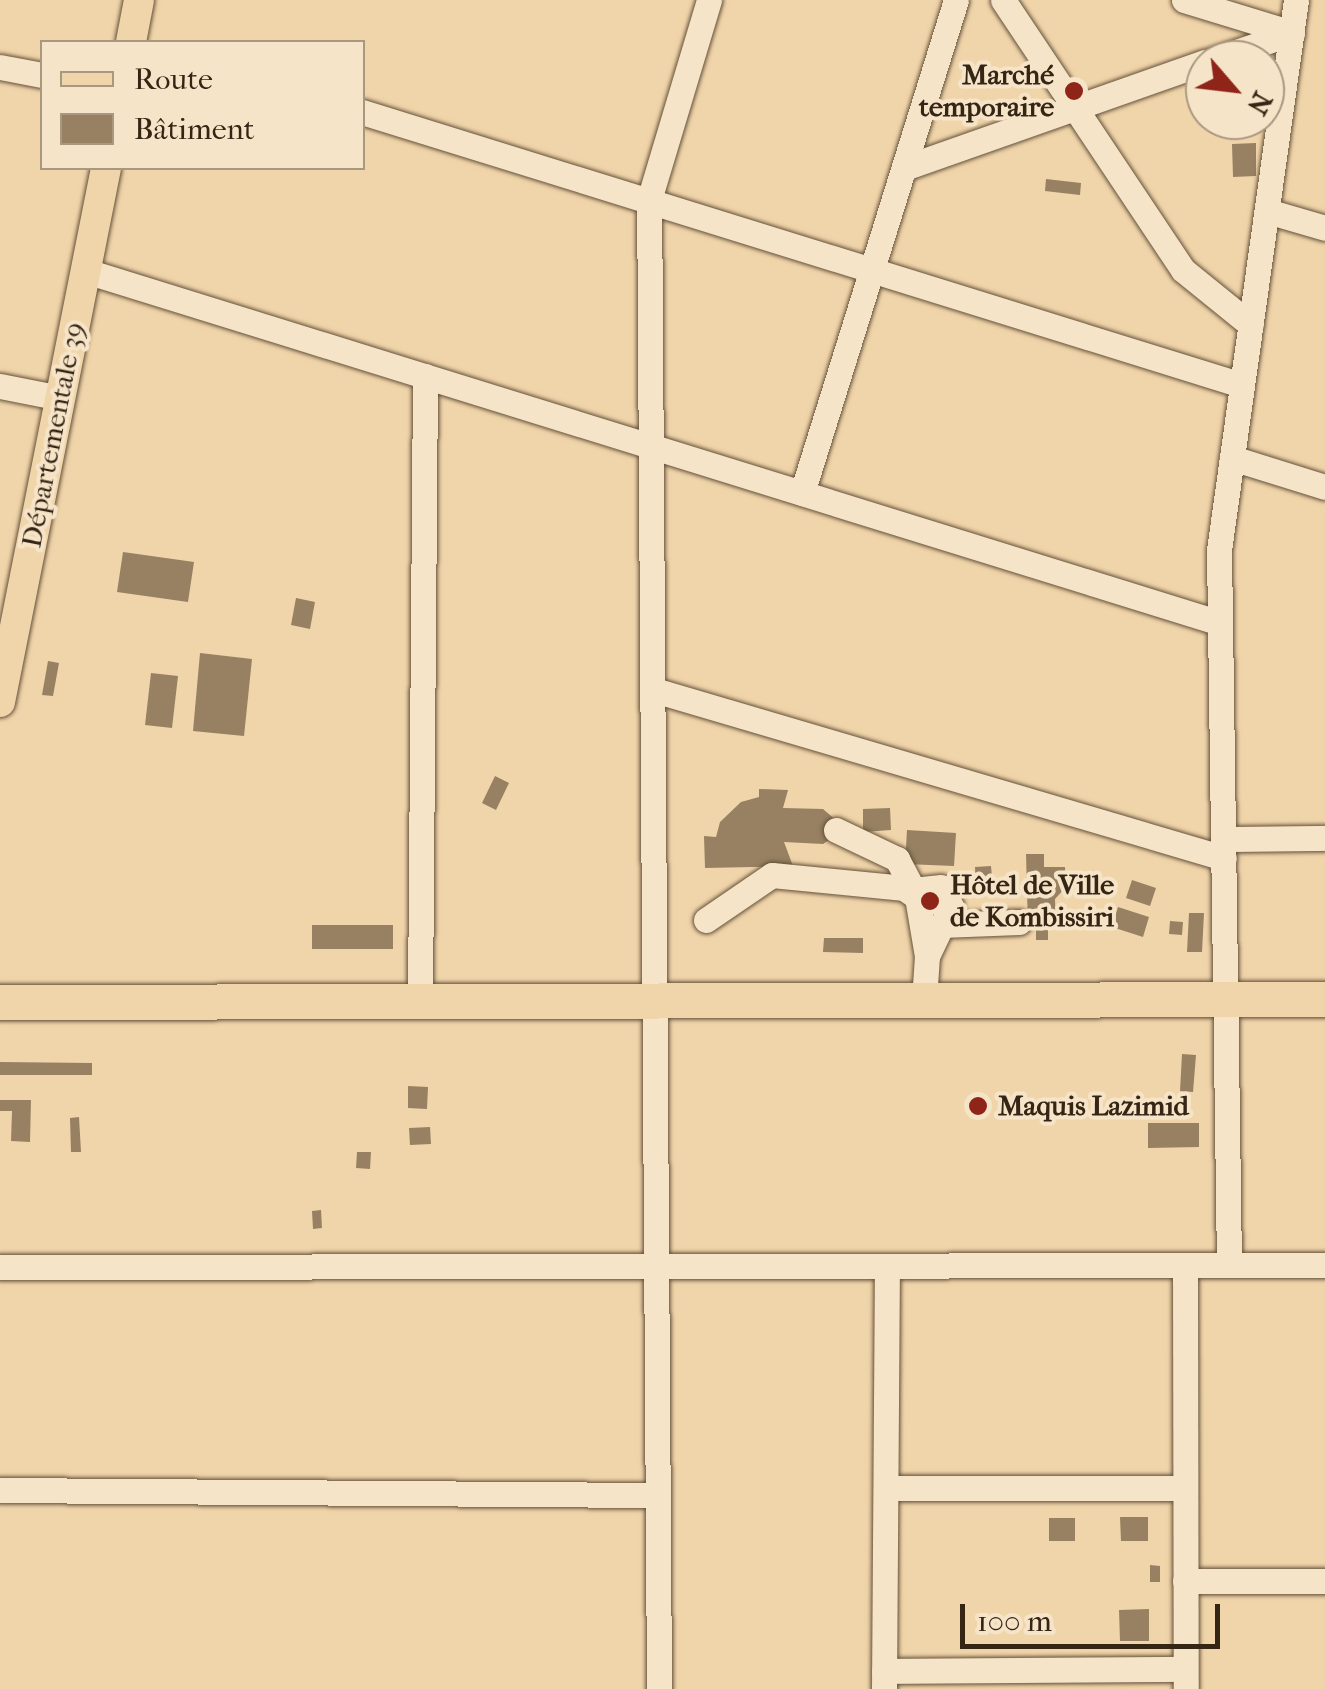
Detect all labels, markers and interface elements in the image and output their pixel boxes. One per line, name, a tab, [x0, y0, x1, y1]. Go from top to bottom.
legend	[40, 40, 365, 170]
north arrow	[1185, 40, 1285, 140]
place label: Marché temporaire	[919, 58, 1054, 124]
text: Route	[134, 62, 213, 97]
marker: Marché temporaire	[1063, 80, 1085, 102]
text: N	[1241, 86, 1280, 121]
text: Bâtiment	[134, 112, 255, 147]
street label: Départementale 39	[15, 319, 91, 551]
place label: Hôtel de Ville de Kombissiri	[950, 868, 1114, 934]
marker: Hôtel de Ville de Kombissiri	[919, 890, 941, 912]
place label: Maquis Lazimid	[998, 1089, 1189, 1123]
marker: Maquis Lazimid	[967, 1095, 989, 1117]
scale bar	[965, 1584, 1225, 1646]
text: 100 m	[977, 1604, 1052, 1639]

